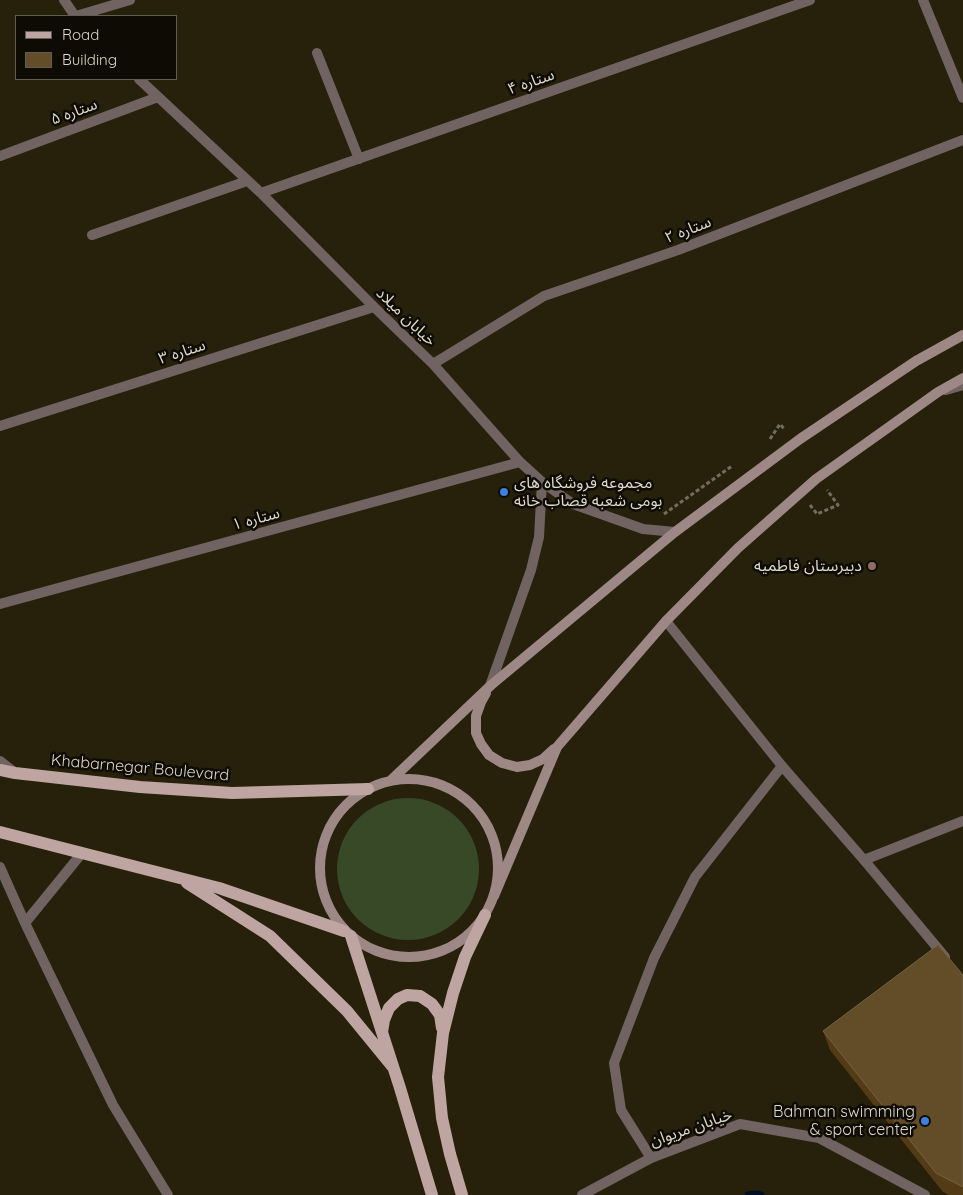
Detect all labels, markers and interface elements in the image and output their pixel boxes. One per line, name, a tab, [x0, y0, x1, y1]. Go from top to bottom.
legend	[15, 15, 178, 80]
text: Road	[62, 25, 99, 44]
text: Building	[62, 50, 117, 69]
street label: ستاره ۴	[505, 65, 557, 99]
street label: ستاره ۵	[48, 95, 100, 129]
street label: ستاره ۲	[662, 212, 714, 248]
street label: خیابان میلاد	[372, 284, 440, 350]
street label: ستاره ۳	[156, 335, 208, 369]
place label: مجموعه فروشگاه های بومی شعبه قصاب خانه	[514, 473, 662, 511]
marker: مجموعه فروشگاه های بومی شعبه قصاب خانه	[498, 486, 510, 498]
street label: ستاره ۱	[230, 503, 282, 535]
place label: دبیرستان فاطمیه	[754, 556, 862, 576]
marker: دبیرستان فاطمیه	[866, 560, 878, 572]
street label: Khabarnegar Boulevard	[50, 751, 230, 785]
place label: Bahman swimming & sport center	[773, 1102, 915, 1140]
street label: خیابان مریوان	[647, 1105, 735, 1151]
marker: Bahman swimming & sport center	[919, 1115, 931, 1127]

